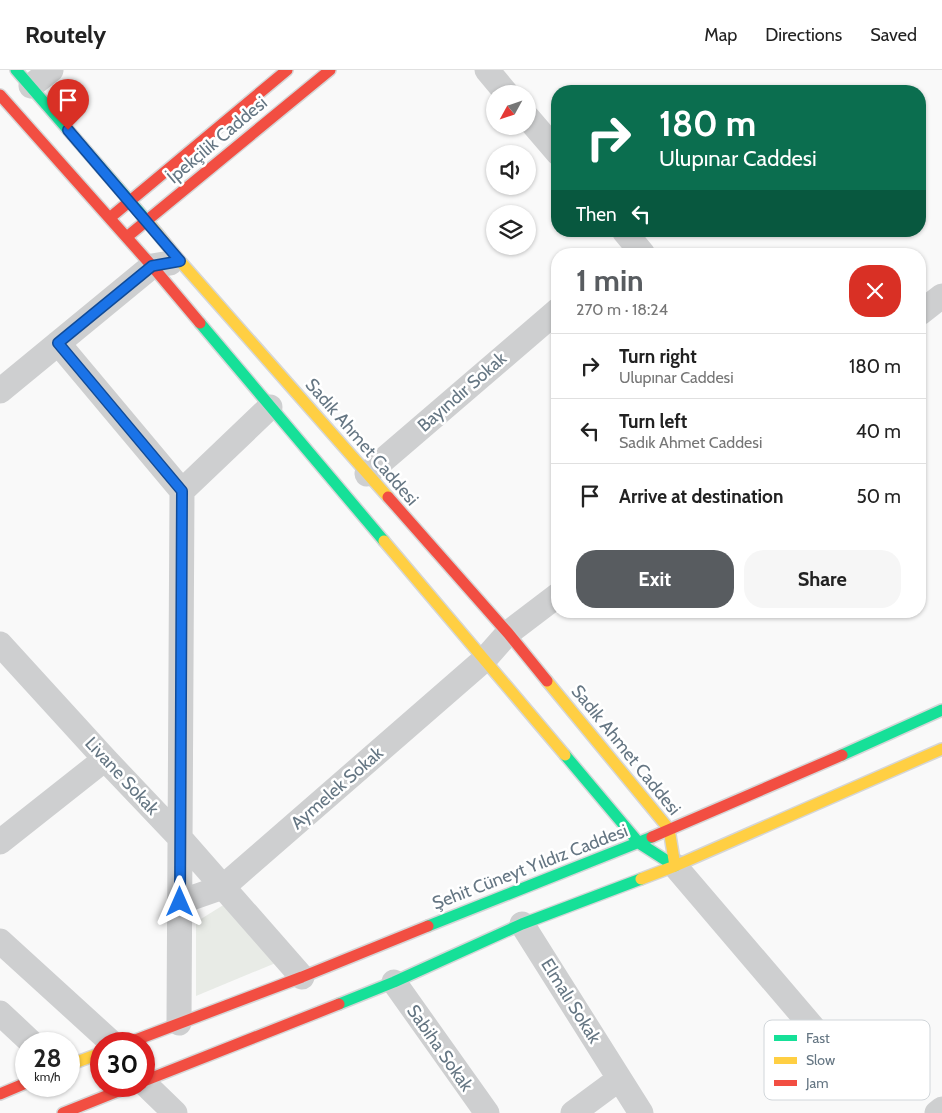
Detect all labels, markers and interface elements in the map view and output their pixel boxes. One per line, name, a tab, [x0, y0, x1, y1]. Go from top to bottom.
text: Routely	[25, 20, 106, 49]
text: Map	[704, 24, 737, 46]
text: Directions	[765, 24, 842, 46]
text: Saved	[870, 24, 917, 46]
pin	[47, 79, 89, 130]
north arrow	[486, 85, 536, 135]
map controls	[486, 85, 536, 255]
icon: arrive	[54, 86, 82, 114]
street label: İpekçilik Caddesi	[162, 92, 272, 188]
text: 180 m	[659, 102, 756, 145]
icon: right	[576, 105, 641, 170]
button: sound	[486, 145, 536, 195]
text: Ulupınar Caddesi	[659, 145, 817, 172]
icon: left	[627, 200, 655, 228]
text: Then	[576, 203, 617, 226]
button: layers	[486, 205, 536, 255]
text: 1 min	[576, 262, 644, 299]
button: close	[849, 265, 901, 317]
text: 270 m · 18:24	[576, 300, 668, 319]
text: Turn right	[619, 345, 697, 368]
street label: Bayındır Sokak	[413, 347, 512, 437]
icon: right	[576, 352, 604, 380]
text: 180 m	[849, 355, 901, 378]
text: Ulupınar Caddesi	[619, 368, 734, 387]
street label: Sadık Ahmet Caddesi	[301, 374, 423, 510]
text: Turn left	[619, 410, 687, 433]
icon: left	[576, 417, 604, 445]
text: 40 m	[856, 420, 901, 443]
text: Sadık Ahmet Caddesi	[619, 433, 762, 452]
icon: arrive	[576, 482, 604, 510]
text: Arrive at destination	[619, 485, 783, 508]
text: 50 m	[857, 485, 901, 508]
button: Exit	[576, 550, 734, 608]
button: Share	[744, 550, 901, 608]
street label: Sadık Ahmet Caddesi	[567, 680, 685, 820]
street label: Livane Sokak	[80, 732, 164, 820]
street label: Aymelek Sokak	[286, 741, 388, 834]
street label: Şehit Cüneyt Yıldız Caddesi	[429, 820, 631, 914]
position arrow	[153, 875, 205, 927]
street label: Elmalı Sokak	[536, 955, 606, 1048]
street label: Sabiha Sokak	[402, 1001, 478, 1096]
legend	[764, 1020, 930, 1100]
text: Fast	[806, 1029, 830, 1047]
speed limit sign: 30	[90, 1032, 155, 1097]
text: 28	[33, 1043, 62, 1073]
text: Slow	[806, 1051, 835, 1069]
text: km/h	[34, 1069, 61, 1084]
text: Jam	[805, 1074, 828, 1092]

